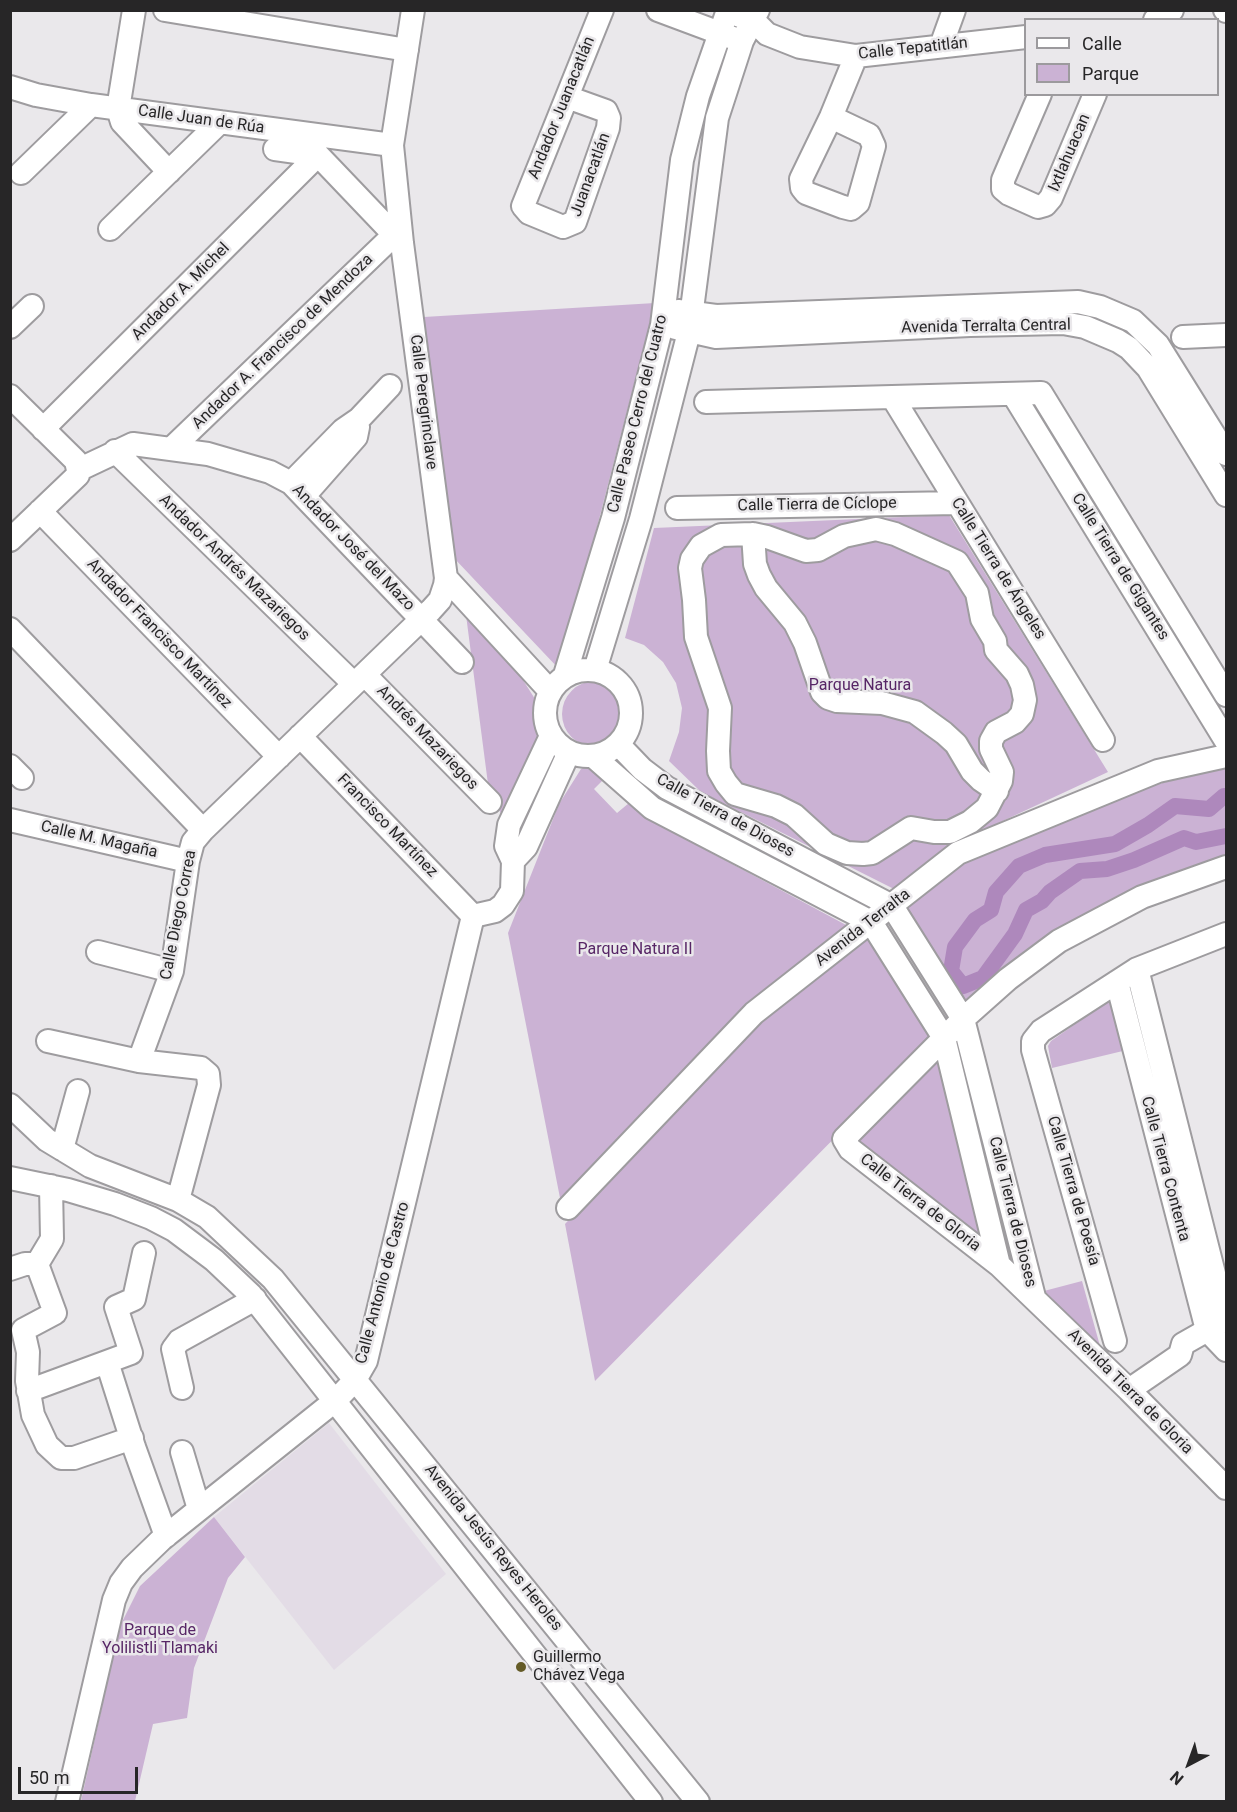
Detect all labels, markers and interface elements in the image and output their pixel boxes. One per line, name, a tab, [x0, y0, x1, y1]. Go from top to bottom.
legend	[1024, 18, 1219, 96]
text: Calle	[1082, 33, 1122, 54]
street label: Andador Juanacatlán	[525, 34, 599, 182]
street label: Calle Tepatitlán	[857, 34, 969, 64]
text: Parque	[1082, 63, 1139, 84]
street label: Calle Juan de Rúa	[137, 102, 265, 138]
street label: Ixtlahuacan	[1045, 111, 1095, 195]
street label: Juanacatlán	[567, 131, 615, 219]
street label: Andador A. Michel	[128, 239, 234, 345]
street label: Andador A. Francisco de Mendoza	[189, 250, 377, 434]
street label: Calle Paseo Cerro del Cuatro	[604, 313, 672, 515]
street label: Avenida Terralta Central	[901, 316, 1071, 338]
street label: Calle Peregrinclave	[405, 333, 441, 471]
street label: Andador José del Mazo	[288, 481, 418, 615]
street label: Calle Tierra de Gigantes	[1067, 490, 1173, 644]
street label: Andador Andrés Mazariegos	[155, 491, 313, 645]
street label: Calle Tierra de Cíclope	[737, 494, 897, 516]
street label: Calle Tierra de Ángeles	[947, 495, 1049, 643]
street label: Andador Francisco Martínez	[82, 555, 236, 713]
park label: Parque Natura	[809, 676, 911, 696]
street label: Andrés Mazariegos	[372, 682, 482, 794]
street label: Francisco Martínez	[333, 770, 441, 882]
street label: Calle Tierra de Dioses	[653, 770, 797, 862]
street label: Calle M. Magaña	[39, 817, 159, 863]
street label: Calle Diego Correa	[157, 849, 201, 981]
street label: Avenida Terralta	[812, 885, 914, 971]
park label: Parque Natura II	[577, 940, 693, 960]
street label: Calle Tierra Contenta	[1136, 1094, 1194, 1244]
street label: Calle Tierra de Poesía	[1042, 1114, 1104, 1268]
street label: Calle Tierra de Dioses	[984, 1135, 1040, 1289]
street label: Calle Tierra de Gloria	[856, 1150, 984, 1256]
street label: Calle Antonio de Castro	[352, 1200, 414, 1366]
street label: Avenida Tierra de Gloria	[1063, 1325, 1197, 1459]
street label: Avenida Jesús Reyes Heroles	[420, 1461, 566, 1635]
park label: Parque de Yolilistli Tlamaki	[102, 1621, 218, 1659]
place label: Guillermo Chávez Vega	[533, 1648, 625, 1686]
marker: Guillermo Chávez Vega	[514, 1660, 528, 1674]
north arrow	[1159, 1734, 1219, 1794]
scale bar	[21, 1755, 141, 1793]
text: 50 m	[29, 1767, 69, 1788]
text: N	[1166, 1767, 1187, 1789]

